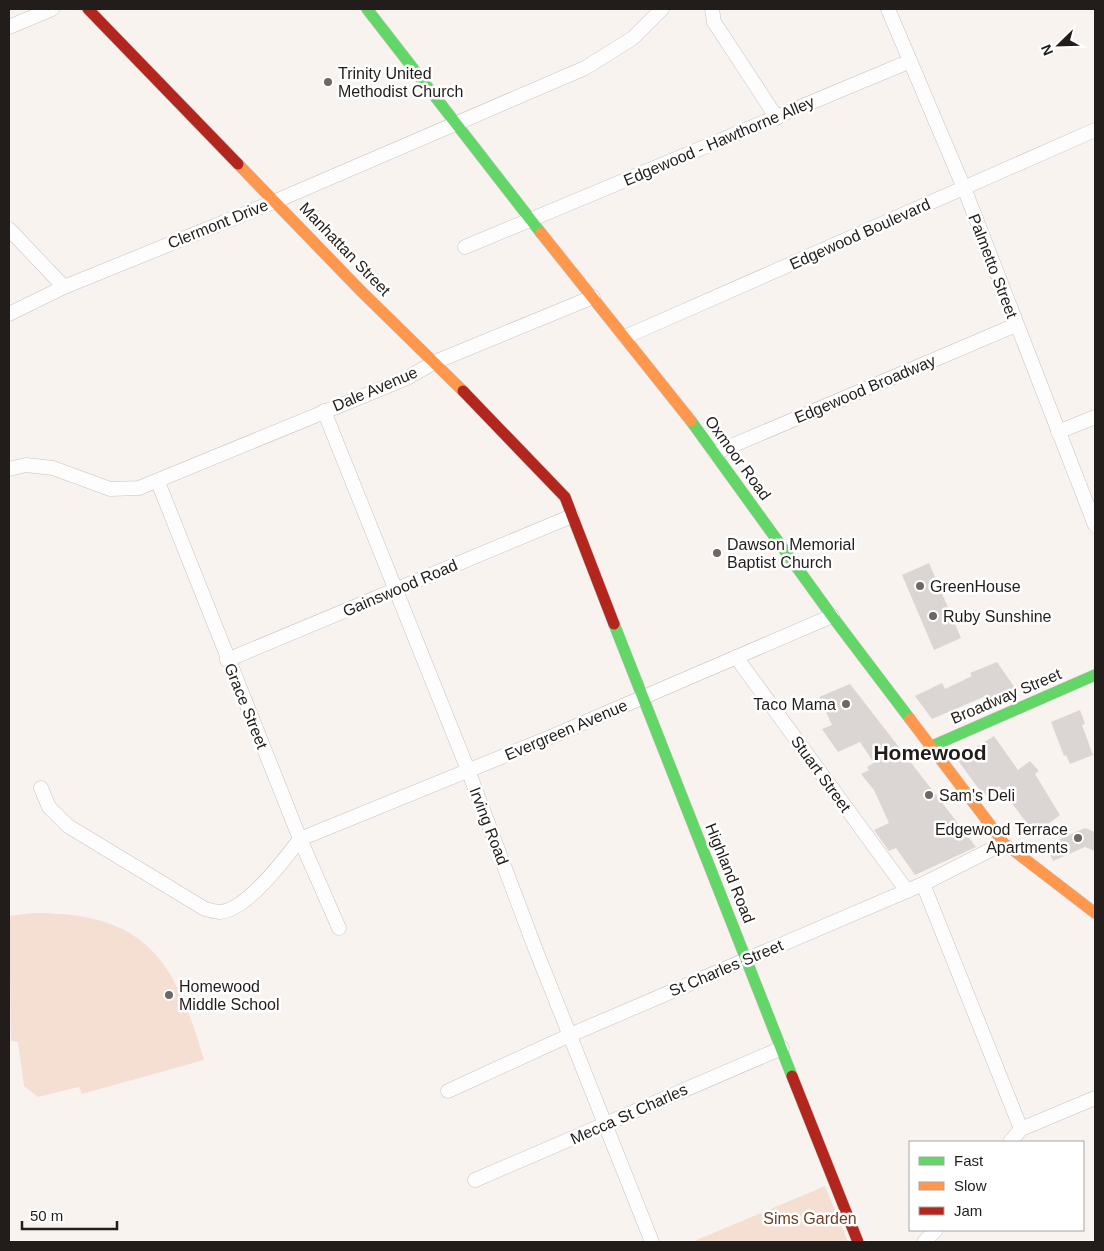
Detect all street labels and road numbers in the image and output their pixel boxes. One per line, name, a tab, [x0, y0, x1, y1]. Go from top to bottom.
street label: Edgewood - Hawthorne Alley	[621, 93, 817, 189]
street label: Edgewood Boulevard	[787, 195, 933, 273]
street label: Clermont Drive	[165, 196, 271, 252]
street label: Manhattan Street	[296, 199, 394, 299]
street label: Palmetto Street	[965, 211, 1021, 321]
street label: Edgewood Broadway	[792, 352, 938, 426]
street label: Dale Avenue	[330, 363, 420, 414]
street label: Oxmoor Road	[702, 413, 774, 503]
street label: Gainswood Road	[340, 556, 460, 620]
street label: Grace Street	[221, 661, 271, 752]
street label: Broadway Street	[948, 665, 1064, 727]
street label: Evergreen Avenue	[502, 696, 630, 763]
street label: Stuart Street	[788, 733, 855, 816]
street label: Irving Road	[466, 785, 512, 867]
street label: Highland Road	[702, 821, 758, 925]
street label: St Charles Street	[667, 936, 786, 1000]
street label: Mecca St Charles	[568, 1081, 690, 1147]

